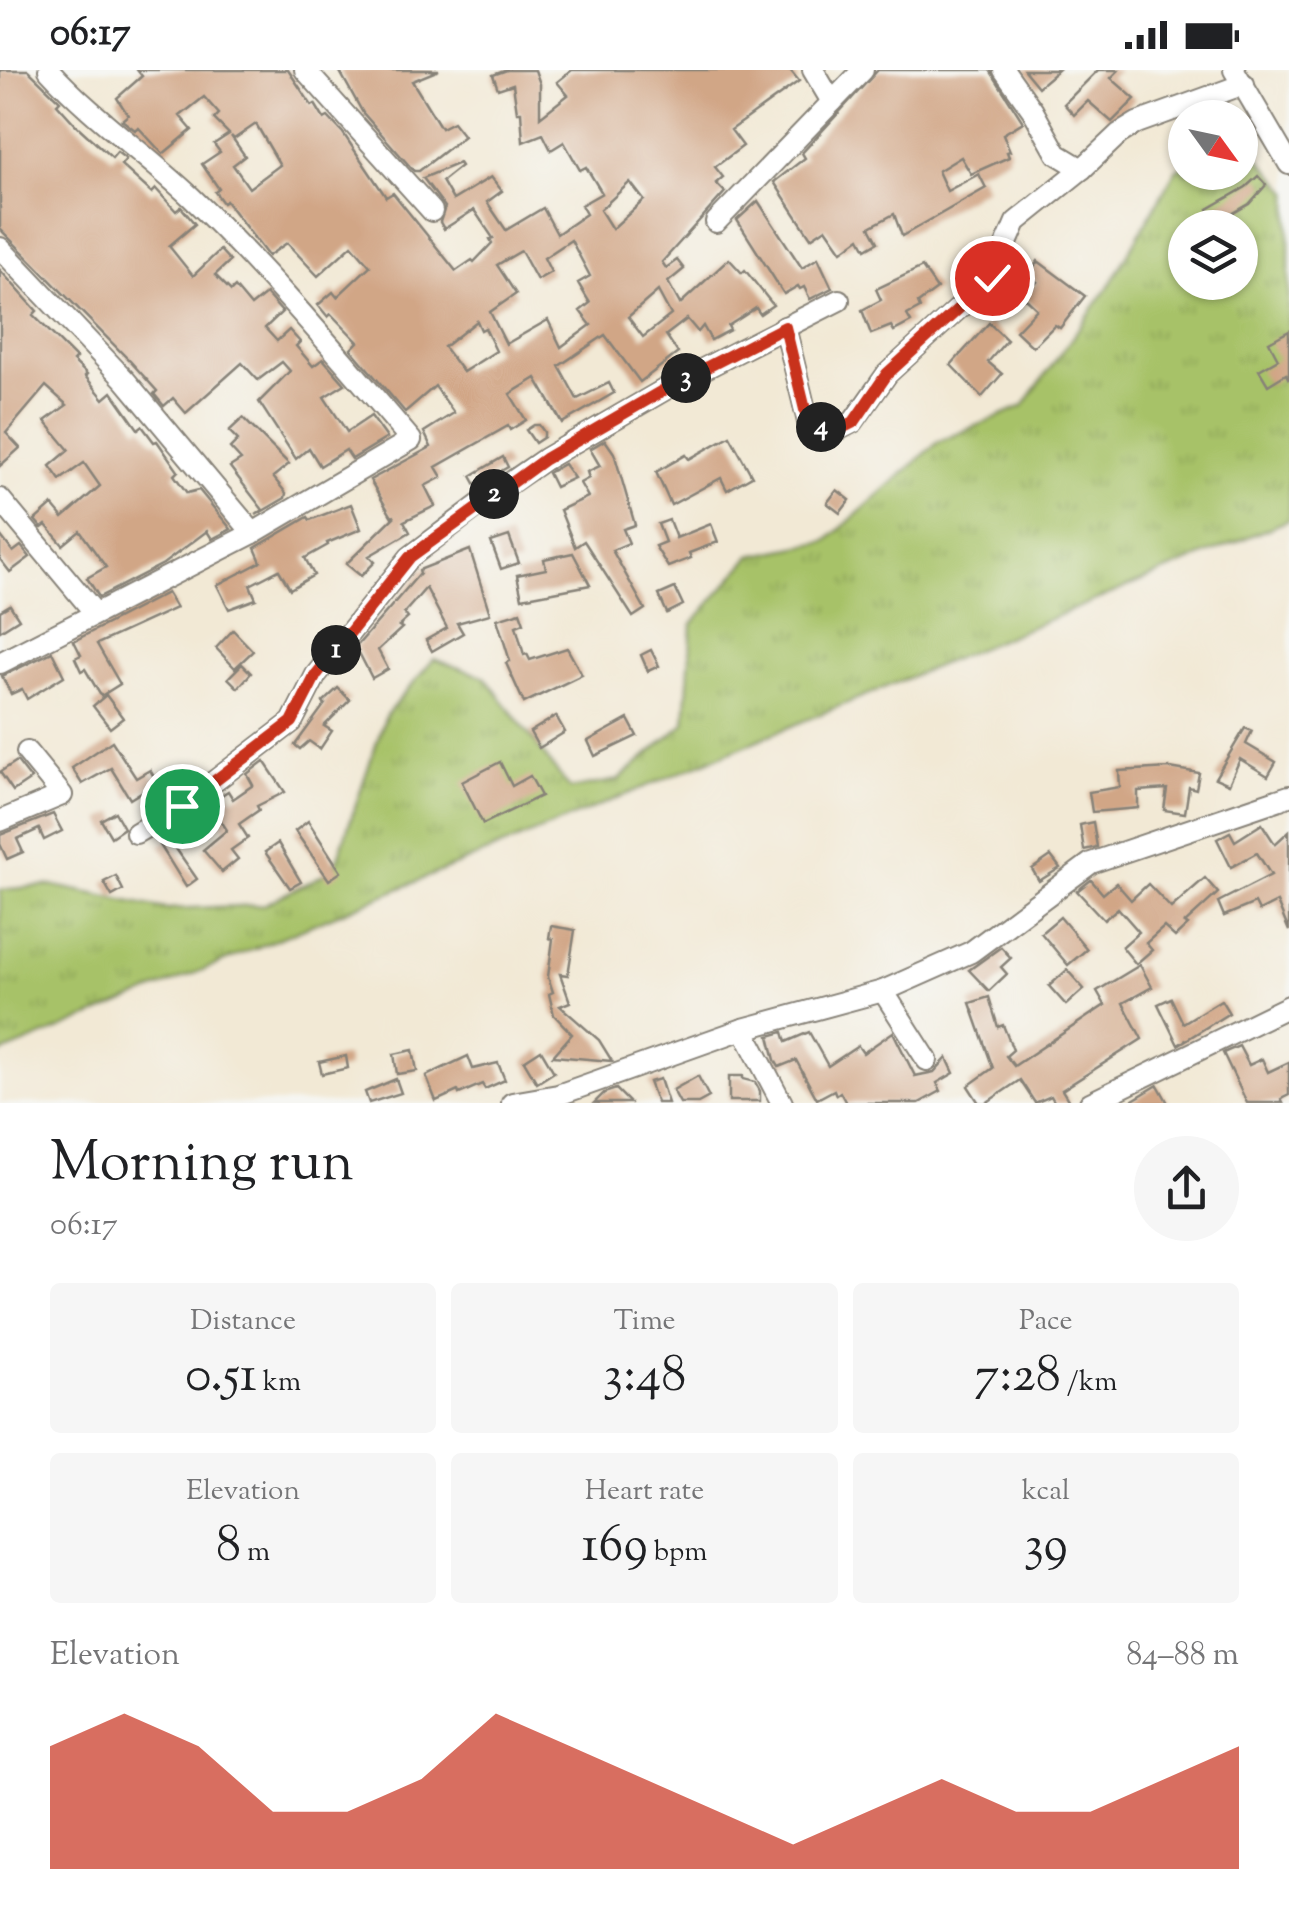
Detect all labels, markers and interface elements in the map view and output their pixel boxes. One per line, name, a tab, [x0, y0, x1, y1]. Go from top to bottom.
text: 06:17	[50, 8, 130, 62]
north arrow	[1168, 100, 1258, 190]
map controls	[1168, 100, 1258, 300]
button: layers	[1168, 210, 1258, 300]
pin	[950, 236, 1035, 321]
icon: check	[965, 251, 1020, 306]
pin: 3	[661, 353, 711, 403]
text: 3	[680, 358, 692, 398]
pin: 4	[796, 402, 846, 452]
text: 4	[814, 407, 828, 447]
pin: 2	[469, 469, 519, 519]
text: 2	[487, 474, 501, 514]
pin: 1	[311, 625, 361, 675]
text: 1	[331, 630, 341, 670]
pin	[140, 764, 225, 849]
icon: arrive	[155, 779, 210, 834]
text: Morning run	[50, 1126, 354, 1205]
button: share	[1134, 1136, 1239, 1241]
text: 06:17	[50, 1203, 118, 1249]
text: Distance	[190, 1302, 296, 1342]
text: Time	[613, 1302, 676, 1342]
text: Pace	[1019, 1302, 1073, 1342]
text: 0.51	[185, 1342, 257, 1414]
text: 3:48	[603, 1342, 686, 1414]
text: 7:28	[974, 1342, 1061, 1414]
text: km	[257, 1363, 301, 1403]
text: /km	[1061, 1363, 1117, 1403]
text: Elevation	[186, 1472, 300, 1512]
text: Heart rate	[585, 1472, 704, 1512]
text: kcal	[1022, 1472, 1070, 1512]
text: 8	[216, 1512, 241, 1584]
text: 169	[582, 1512, 648, 1584]
text: 39	[1024, 1512, 1068, 1584]
text: m	[241, 1533, 270, 1573]
text: bpm	[648, 1533, 707, 1573]
text: Elevation	[50, 1633, 180, 1679]
text: 84–88 m	[1126, 1633, 1239, 1679]

